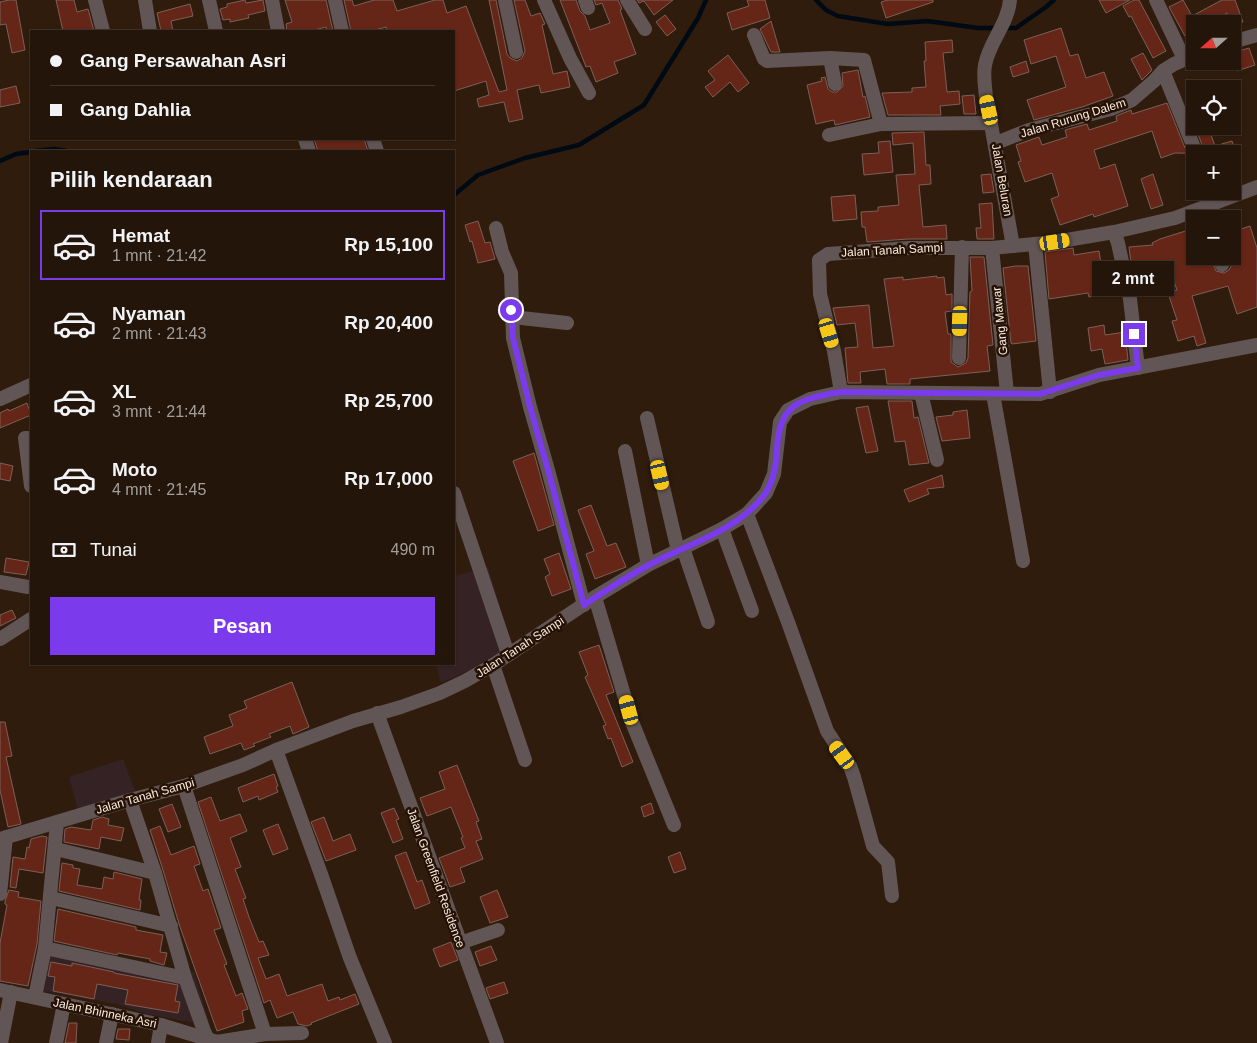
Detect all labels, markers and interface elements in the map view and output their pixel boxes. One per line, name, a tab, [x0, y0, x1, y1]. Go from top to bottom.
north arrow	[1186, 15, 1241, 70]
map controls	[1186, 15, 1241, 265]
text: Gang Persawahan Asri	[80, 50, 286, 71]
button: locate	[1186, 80, 1241, 135]
car	[978, 94, 999, 126]
street label: Jalan Rurung Dalem	[1019, 95, 1127, 141]
text: Gang Dahlia	[80, 99, 191, 120]
street label: Jalan Beluran	[989, 143, 1015, 217]
button: +	[1186, 145, 1241, 200]
text: Pilih kendaraan	[50, 167, 213, 192]
button: −	[1186, 210, 1241, 265]
icon: car	[52, 223, 97, 268]
text: Hemat	[112, 225, 170, 246]
car	[1039, 232, 1070, 252]
text: Rp 15,100	[344, 234, 433, 255]
street label: Jalan Tanah Sampi	[841, 240, 943, 260]
text: 1 mnt · 21:42	[112, 247, 206, 264]
callout: 2 mnt	[1093, 262, 1175, 296]
text: 2 mnt	[1112, 270, 1154, 287]
street label: Gang Mawar	[989, 286, 1011, 356]
route start	[500, 299, 522, 321]
icon: car	[52, 301, 97, 346]
text: Nyaman	[112, 303, 186, 324]
car	[951, 306, 968, 336]
text: Rp 20,400	[344, 312, 433, 333]
car	[817, 316, 840, 350]
route end	[1123, 323, 1145, 345]
text: 2 mnt · 21:43	[112, 325, 206, 342]
icon: car	[52, 379, 97, 424]
text: XL	[112, 381, 136, 402]
text: Rp 25,700	[344, 390, 433, 411]
text: 3 mnt · 21:44	[112, 403, 206, 420]
icon: car	[52, 457, 97, 502]
text: Moto	[112, 459, 157, 480]
car	[649, 459, 670, 491]
text: Rp 17,000	[344, 468, 433, 489]
text: 4 mnt · 21:45	[112, 481, 206, 498]
icon: cash	[50, 536, 78, 564]
text: Tunai	[90, 539, 137, 560]
text: 490 m	[391, 541, 435, 558]
button: Pesan	[50, 597, 435, 655]
street label: Jalan Tanah Sampi	[473, 613, 567, 681]
car	[617, 694, 640, 726]
car	[827, 738, 856, 772]
street label: Jalan Tanah Sampi	[94, 775, 196, 817]
street label: Jalan Greenfield Residence	[404, 806, 468, 950]
street label: Jalan Bhinneka Asri	[52, 995, 158, 1031]

